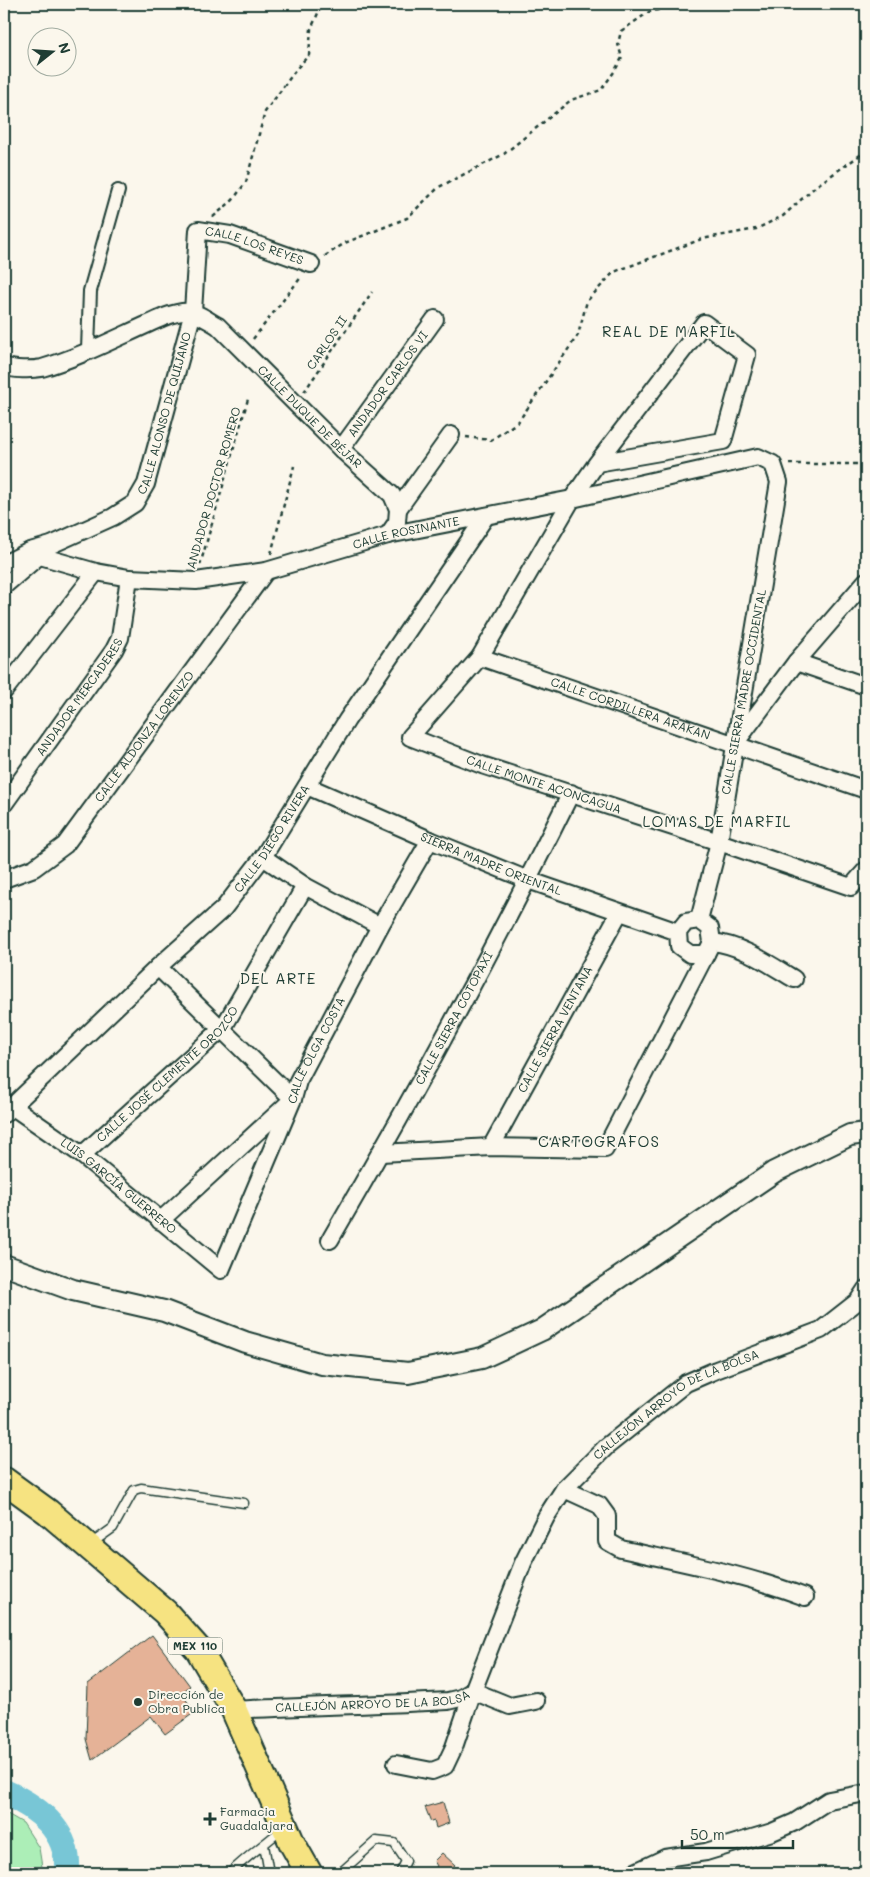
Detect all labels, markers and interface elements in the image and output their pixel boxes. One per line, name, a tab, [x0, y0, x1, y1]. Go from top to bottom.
north arrow	[28, 28, 78, 78]
text: N	[54, 40, 76, 56]
street label: CALLE LOS REYES	[204, 222, 306, 268]
street label: CARLOS II	[302, 312, 350, 372]
district label: REAL DE MARFIL	[602, 321, 736, 341]
street label: ANDADOR CARLOS VI	[343, 327, 431, 440]
street label: CALLE ALONSO DE QUIJANO	[133, 330, 194, 497]
street label: CALLE DUQUE DE BÉJAR	[255, 361, 366, 471]
street label: ANDADOR DOCTOR ROMERO	[182, 405, 244, 571]
street label: CALLE ROSINANTE	[350, 512, 461, 552]
street label: CALLE SIERRA MADRE OCCIDENTAL	[717, 587, 769, 796]
street label: ANDADOR MERCADERES	[32, 635, 126, 759]
street label: CALLE ALDONZA LORENZO	[90, 667, 197, 805]
street label: CALLE CORDILLERA ARAKAN	[549, 673, 713, 743]
street label: CALLE MONTE ACONCAGUA	[464, 751, 624, 817]
street label: CALLE DIEGO RIVERA	[230, 781, 313, 895]
district label: LOMAS DE MARFIL	[643, 811, 791, 831]
street label: SIERRA MADRE ORIENTAL	[418, 828, 565, 898]
street label: CALLE SIERRA COTOPAXI	[411, 949, 496, 1087]
street label: CALLE SIERRA VENTANA	[513, 963, 596, 1095]
district label: DEL ARTE	[240, 968, 316, 988]
street label: CALLE OLGA COSTA	[283, 994, 348, 1106]
street label: CALLE JOSÉ CLEMENTE OROZCO	[93, 1003, 241, 1145]
district label: CARTOGRAFOS	[538, 1131, 660, 1151]
street label: LUIS GARCÍA GUERRERO	[58, 1134, 180, 1237]
street label: CALLEJÓN ARROYO DE LA BOLSA	[589, 1345, 761, 1463]
road number: MEX 110	[168, 1638, 222, 1654]
place label: Dirección de Obra Publica	[148, 1686, 225, 1716]
street label: CALLEJÓN ARROYO DE LA BOLSA	[275, 1686, 472, 1715]
marker: Dirección de Obra Publica	[132, 1696, 144, 1708]
place label: Farmacia Guadalajara	[220, 1803, 294, 1833]
marker: Farmacia Guadalajara	[204, 1813, 216, 1825]
scale bar	[682, 1817, 794, 1849]
text: 50 m	[690, 1824, 725, 1844]

